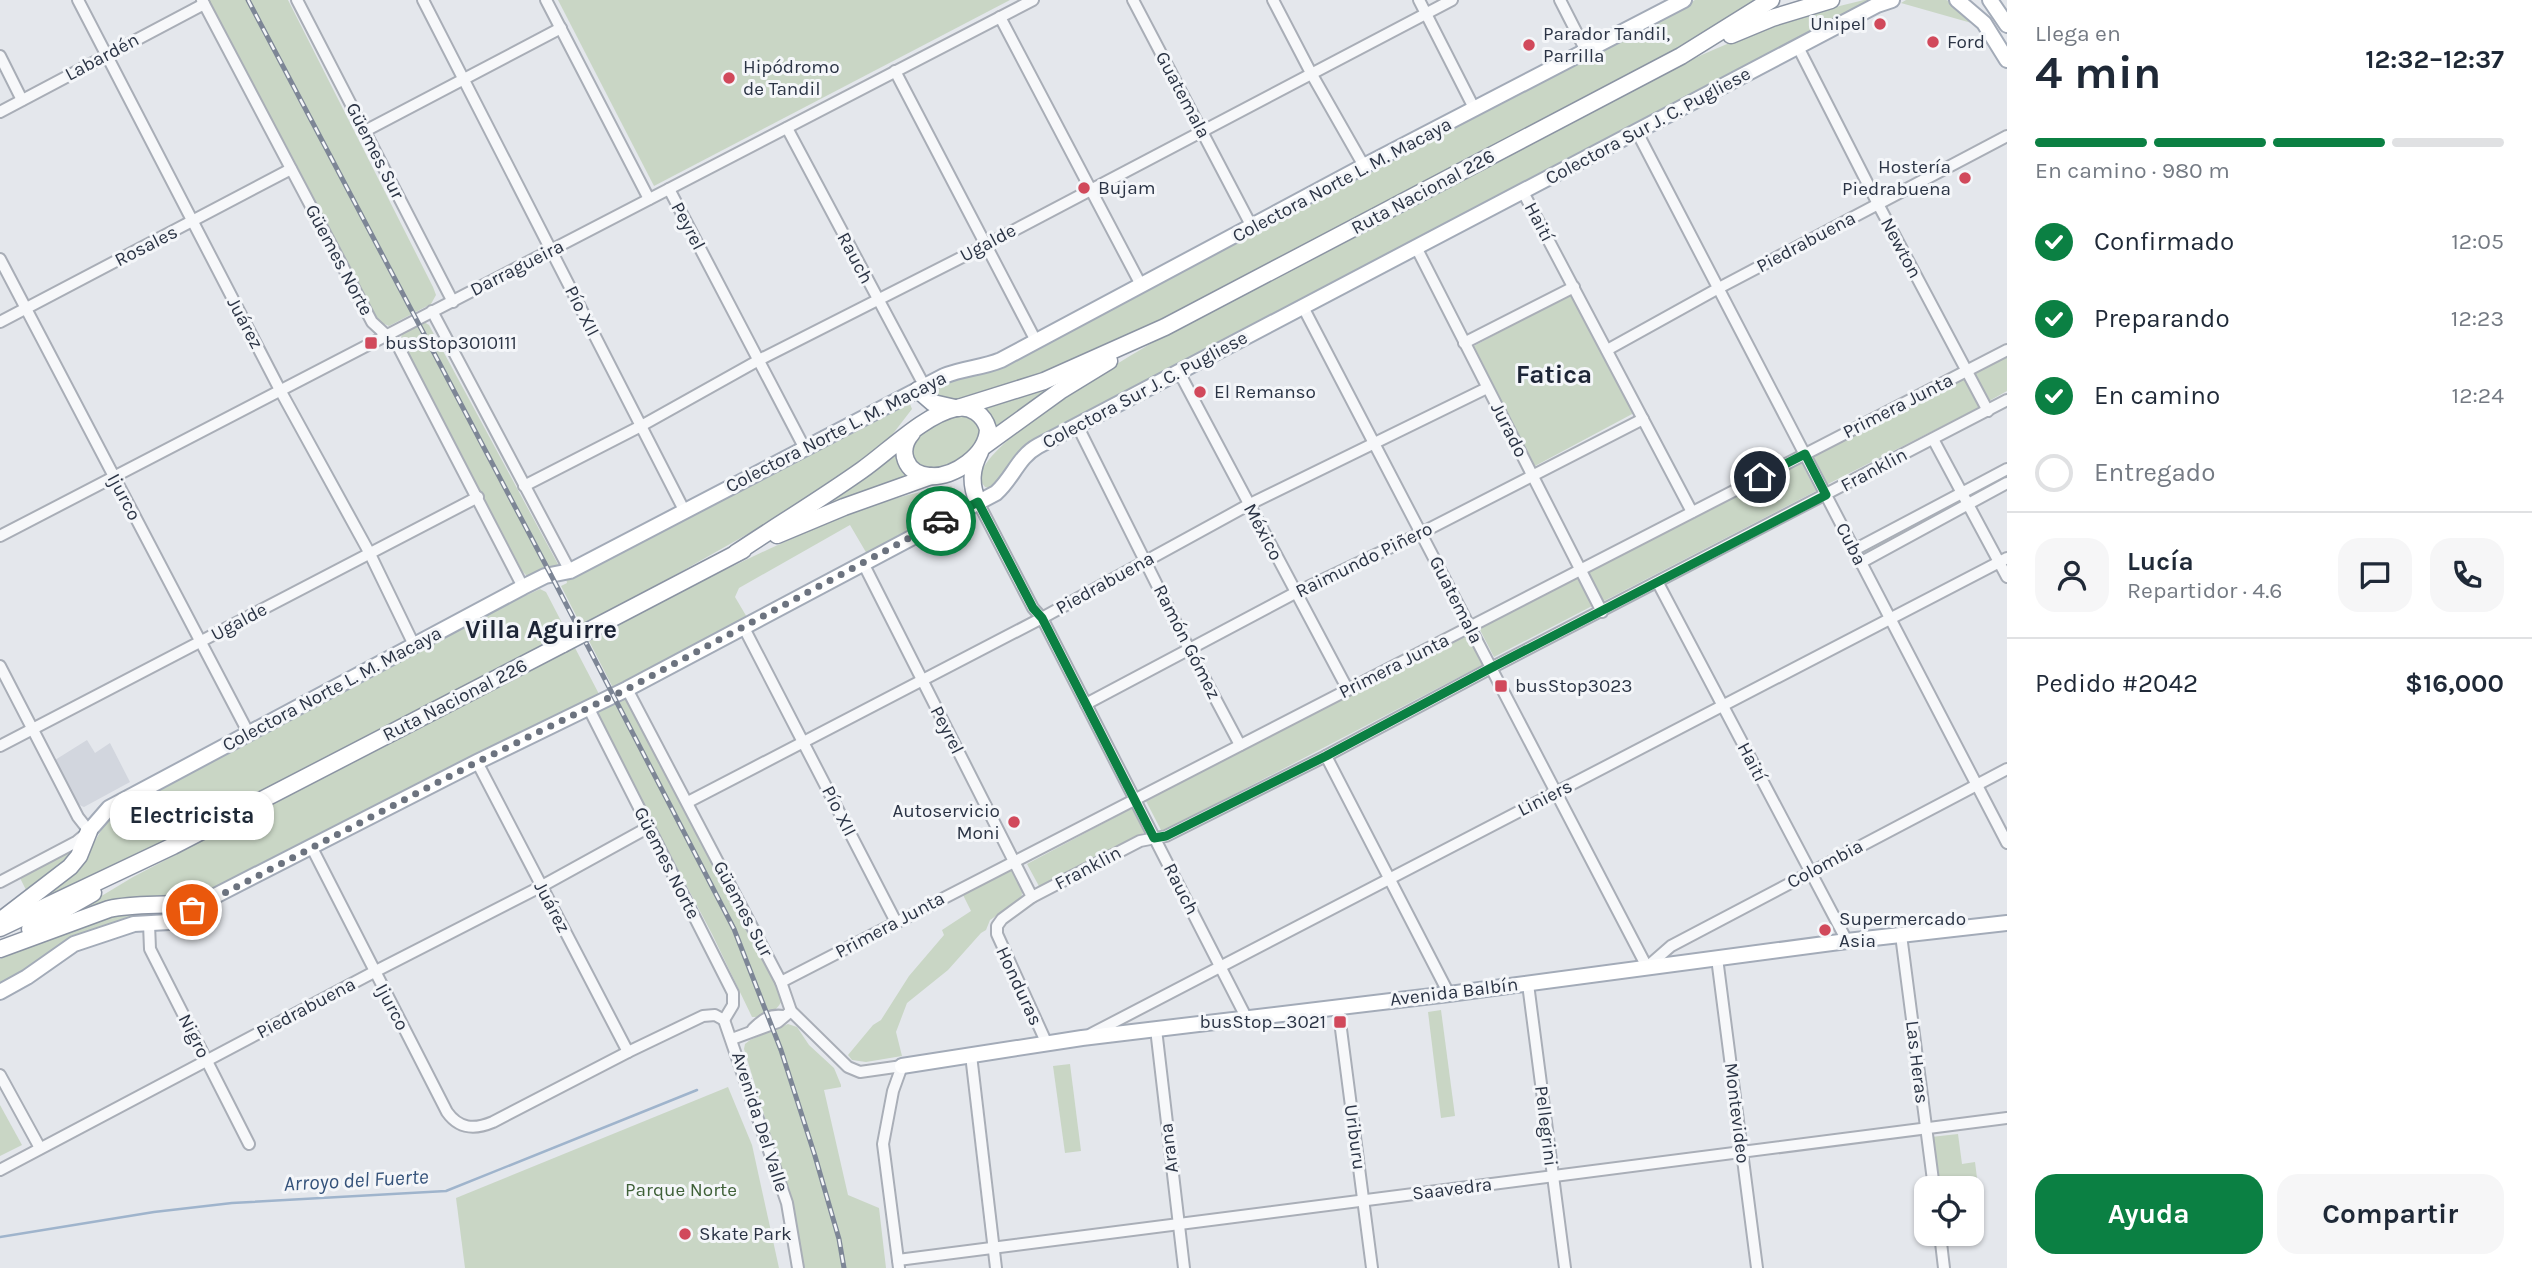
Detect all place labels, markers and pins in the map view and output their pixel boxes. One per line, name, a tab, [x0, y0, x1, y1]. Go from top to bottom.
place label: Unipel	[1810, 13, 1866, 35]
marker: Unipel	[1872, 16, 1888, 32]
place label: Parador Tandil, Parrilla	[1543, 23, 1670, 67]
place label: Ford	[1947, 31, 1985, 53]
marker: Ford	[1925, 34, 1941, 50]
marker: Parador Tandil, Parrilla	[1521, 37, 1537, 53]
place label: Hipódromo de Tandil	[743, 56, 840, 100]
marker: Hipódromo de Tandil	[721, 70, 737, 86]
place label: Hostería Piedrabuena	[1842, 156, 1951, 200]
marker: Hostería Piedrabuena	[1957, 170, 1973, 186]
place label: Bujam	[1098, 177, 1156, 199]
marker: Bujam	[1076, 180, 1092, 196]
place label: busStop3010111	[385, 332, 517, 354]
marker: busStop3010111	[363, 335, 379, 351]
place label: El Remanso	[1214, 381, 1316, 403]
marker: El Remanso	[1192, 384, 1208, 400]
pin	[1730, 447, 1790, 507]
place label: busStop3023	[1515, 675, 1633, 697]
marker: busStop3023	[1493, 678, 1509, 694]
callout: Electricista	[110, 791, 274, 840]
place label: Autoservicio Moni	[892, 800, 1000, 844]
marker: Autoservicio Moni	[1006, 814, 1022, 830]
pin	[162, 880, 222, 940]
place label: Supermercado Asia	[1839, 908, 1966, 952]
marker: Supermercado Asia	[1817, 922, 1833, 938]
place label: busStop_3021	[1200, 1011, 1326, 1033]
marker: busStop_3021	[1332, 1014, 1348, 1030]
place label: Skate Park	[699, 1223, 792, 1245]
marker: Skate Park	[677, 1226, 693, 1242]

